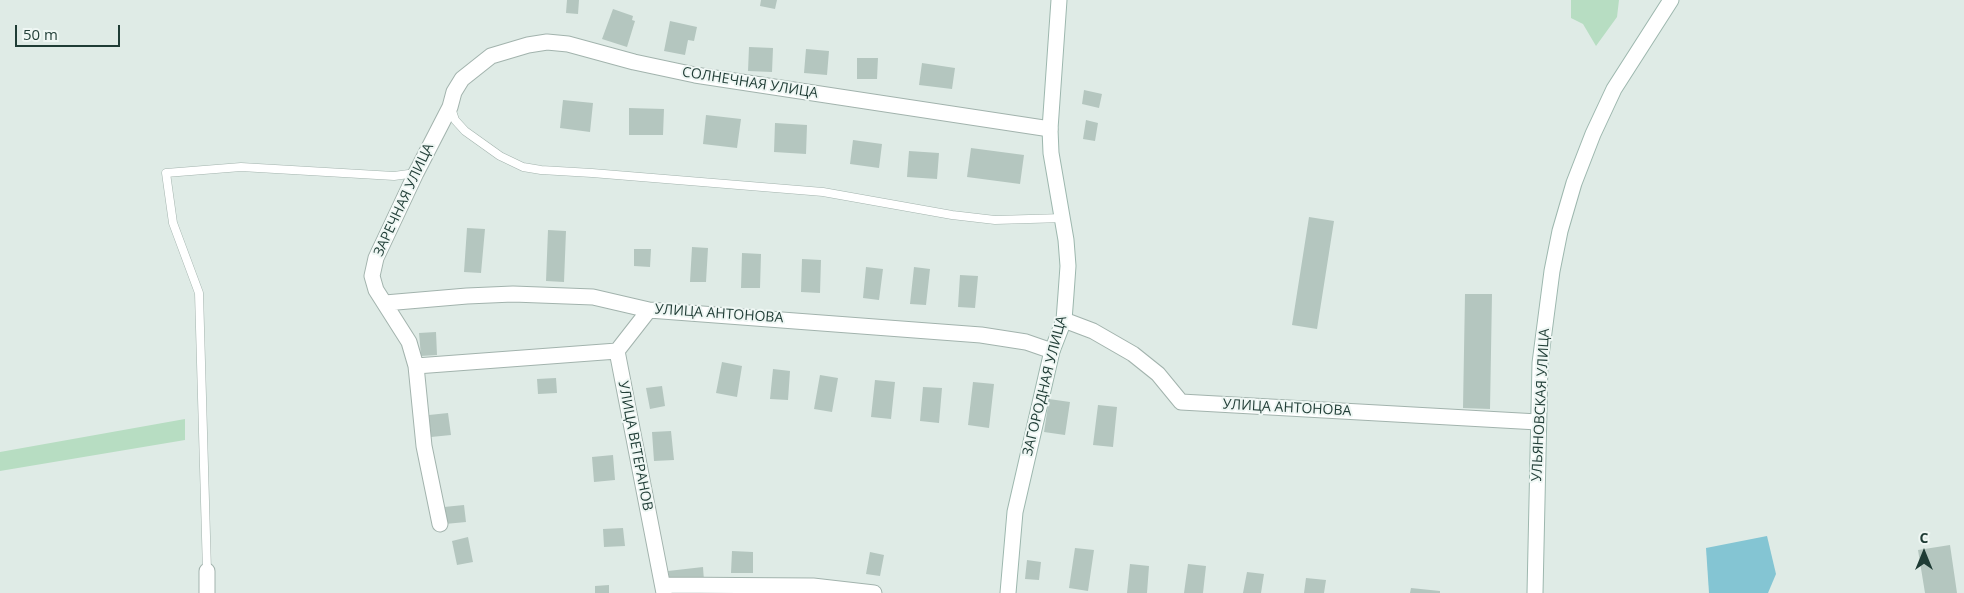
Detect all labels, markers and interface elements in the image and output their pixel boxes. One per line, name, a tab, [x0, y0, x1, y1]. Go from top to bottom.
scale bar	[18, 15, 122, 47]
text: 50 m	[23, 24, 58, 44]
street label: СОЛНЕЧНАЯ УЛИЦА	[681, 64, 819, 102]
street label: ЗАРЕЧНАЯ УЛИЦА	[370, 141, 438, 259]
street label: УЛИЦА АНТОНОВА	[654, 301, 784, 327]
street label: ЗАГОРОДНАЯ УЛИЦА	[1019, 314, 1071, 458]
street label: УЛЬЯНОВСКАЯ УЛИЦА	[1529, 328, 1553, 482]
street label: УЛИЦА ВЕТЕРАНОВ	[614, 380, 656, 512]
street label: УЛИЦА АНТОНОВА	[1222, 396, 1352, 420]
north arrow	[1899, 528, 1949, 578]
text: С	[1920, 528, 1928, 547]

